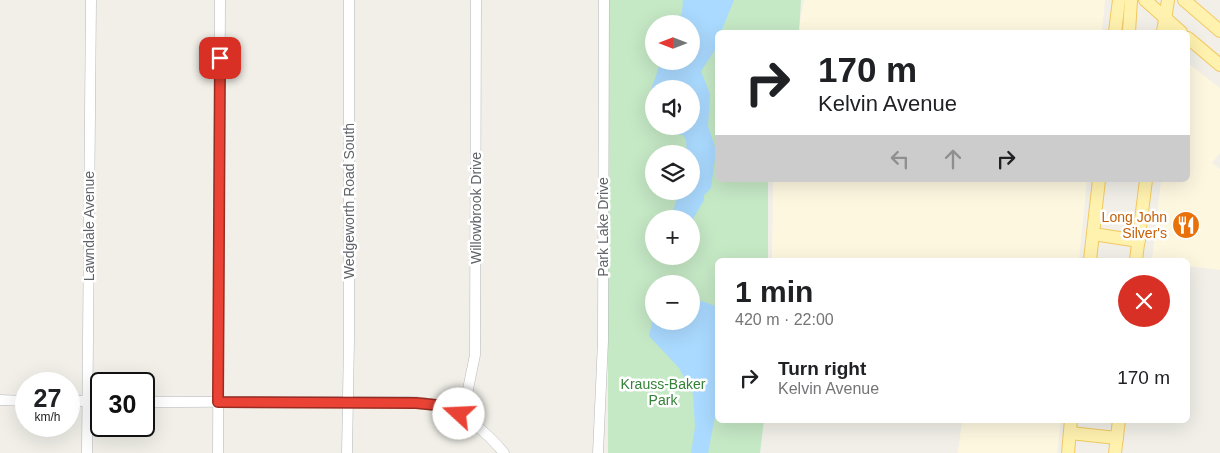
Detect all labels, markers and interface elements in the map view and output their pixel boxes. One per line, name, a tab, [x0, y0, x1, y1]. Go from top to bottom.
north arrow	[645, 15, 700, 70]
map controls	[645, 15, 700, 330]
pin	[199, 37, 241, 79]
icon: arrive	[206, 44, 234, 72]
icon: right	[735, 50, 800, 115]
text: 170 m	[818, 50, 917, 89]
button: sound	[645, 80, 700, 135]
text: Kelvin Avenue	[818, 91, 957, 116]
street label: Wedgeworth Road South	[341, 123, 357, 279]
button: layers	[645, 145, 700, 200]
icon: left	[886, 145, 914, 173]
icon: ahead	[939, 145, 967, 173]
icon: right	[992, 145, 1020, 173]
street label: Willowbrook Drive	[468, 152, 484, 264]
street label: Lawndale Avenue	[81, 171, 97, 281]
street label: Park Lake Drive	[595, 177, 611, 277]
place label: Long John Silver's	[1102, 209, 1167, 241]
button: +	[645, 210, 700, 265]
restaurant icon: Long John Silver's	[1171, 210, 1201, 240]
button: −	[645, 275, 700, 330]
text: 1 min	[735, 275, 813, 308]
button: close	[1118, 275, 1170, 327]
text: 420 m · 22:00	[735, 311, 834, 328]
text: Turn right	[778, 358, 866, 379]
icon: right	[735, 364, 763, 392]
text: 170 m	[1117, 367, 1170, 388]
speed limit sign: 30	[90, 372, 155, 437]
park label: Krauss-Baker Park	[621, 376, 706, 408]
text: Kelvin Avenue	[778, 380, 879, 397]
text: 27	[34, 384, 61, 412]
position arrow	[432, 387, 484, 439]
text: km/h	[34, 410, 61, 424]

